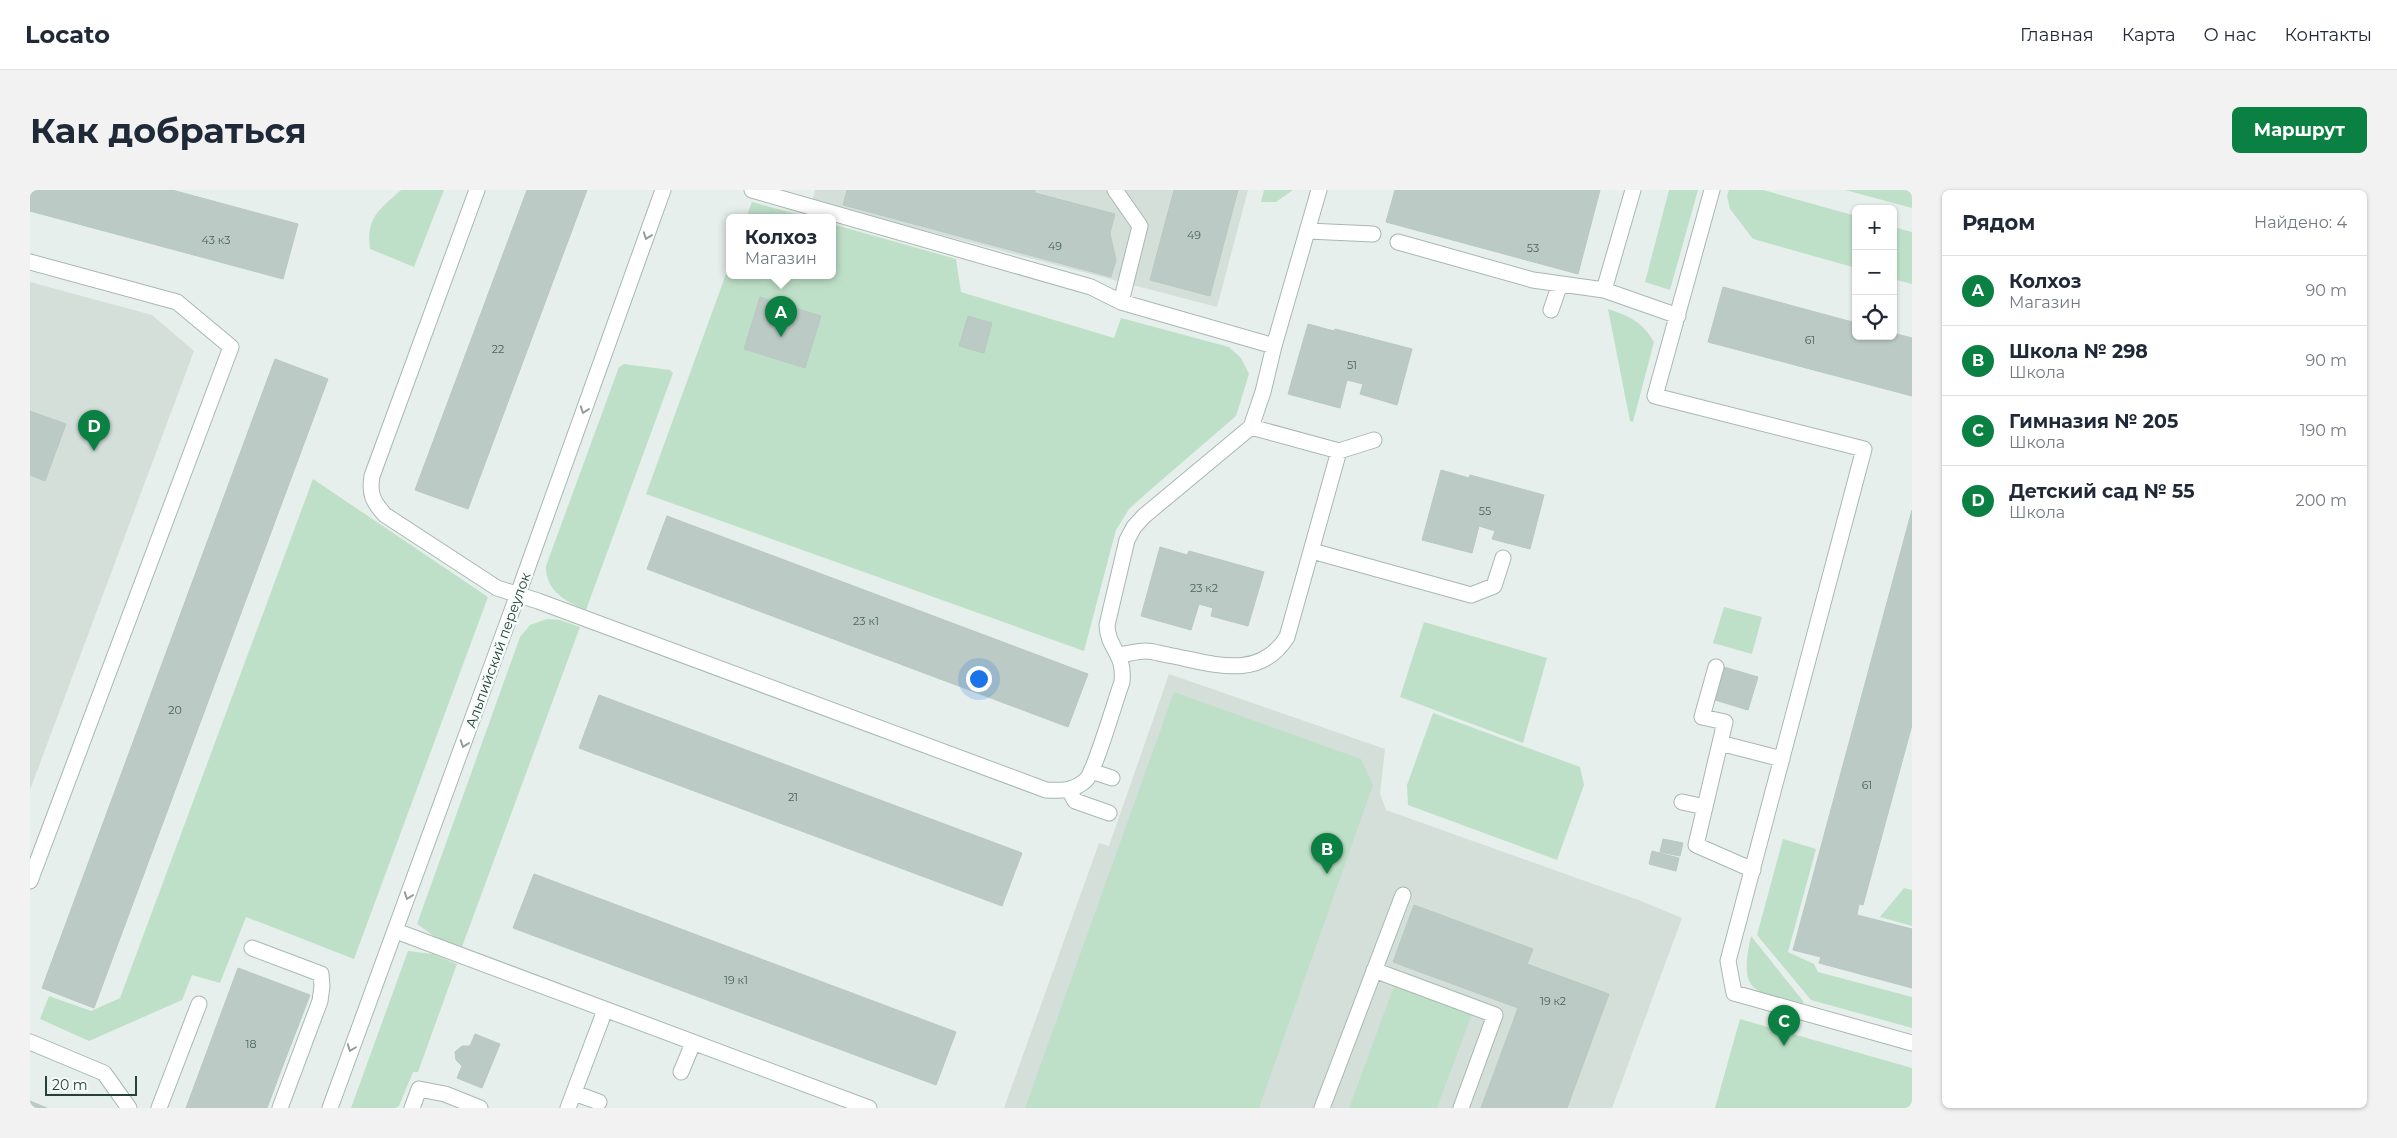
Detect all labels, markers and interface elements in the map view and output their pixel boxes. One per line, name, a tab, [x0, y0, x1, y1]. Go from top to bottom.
text: Locato	[25, 20, 110, 49]
text: Главная	[2020, 24, 2094, 46]
text: Карта	[2122, 24, 2176, 46]
text: О нас	[2204, 24, 2256, 46]
text: Контакты	[2284, 24, 2372, 46]
button: Маршрут	[2232, 107, 2367, 153]
text: Как добраться	[30, 109, 307, 152]
map controls	[1852, 205, 1897, 340]
button: +	[1852, 205, 1897, 250]
text: Рядом	[1962, 210, 2035, 235]
text: Найдено: 4	[2254, 213, 2347, 232]
popup	[726, 214, 836, 279]
text: Колхоз	[745, 226, 817, 249]
house number: 49	[1187, 228, 1201, 242]
one-way arrow	[642, 231, 652, 240]
house number: 43 к3	[202, 233, 230, 247]
house number: 49	[1048, 239, 1062, 253]
house number: 53	[1527, 241, 1539, 255]
text: Магазин	[745, 249, 817, 268]
button: −	[1852, 250, 1897, 295]
text: Колхоз	[2009, 270, 2081, 293]
text: A	[1972, 281, 1984, 300]
text: 90 m	[2305, 281, 2347, 300]
text: Магазин	[2009, 293, 2081, 312]
button: locate	[1852, 295, 1897, 340]
pin: A	[765, 296, 797, 337]
house number: 61	[1805, 333, 1815, 347]
text: Школа № 298	[2009, 340, 2148, 363]
house number: 22	[492, 342, 504, 356]
text: B	[1972, 351, 1984, 370]
text: 90 m	[2305, 351, 2347, 370]
house number: 51	[1347, 358, 1357, 372]
text: Школа	[2009, 363, 2065, 382]
one-way arrow	[580, 405, 590, 413]
pin: D	[78, 410, 110, 451]
text: Гимназия № 205	[2009, 410, 2178, 433]
text: C	[1972, 421, 1984, 440]
text: 190 m	[2300, 421, 2347, 440]
text: Школа	[2009, 433, 2065, 452]
text: Детский сад № 55	[2009, 480, 2195, 503]
text: D	[1971, 491, 1985, 510]
text: 200 m	[2296, 491, 2347, 510]
text: Школа	[2009, 503, 2065, 522]
house number: 55	[1479, 504, 1491, 518]
street label: Альпийский переулок	[461, 570, 535, 730]
house number: 23 к2	[1190, 581, 1218, 595]
house number: 23 к1	[853, 614, 879, 628]
your location	[966, 666, 992, 692]
house number: 20	[168, 703, 182, 717]
one-way arrow	[460, 739, 470, 747]
house number: 61	[1862, 778, 1872, 792]
house number: 21	[788, 790, 798, 804]
pin: B	[1311, 833, 1343, 874]
one-way arrow	[404, 892, 414, 900]
house number: 19 к1	[724, 973, 748, 987]
house number: 19 к2	[1540, 994, 1566, 1008]
pin: C	[1768, 1005, 1800, 1046]
house number: 18	[246, 1037, 257, 1051]
one-way arrow	[347, 1044, 357, 1052]
scale bar	[45, 1073, 138, 1096]
text: 20 m	[52, 1076, 88, 1094]

